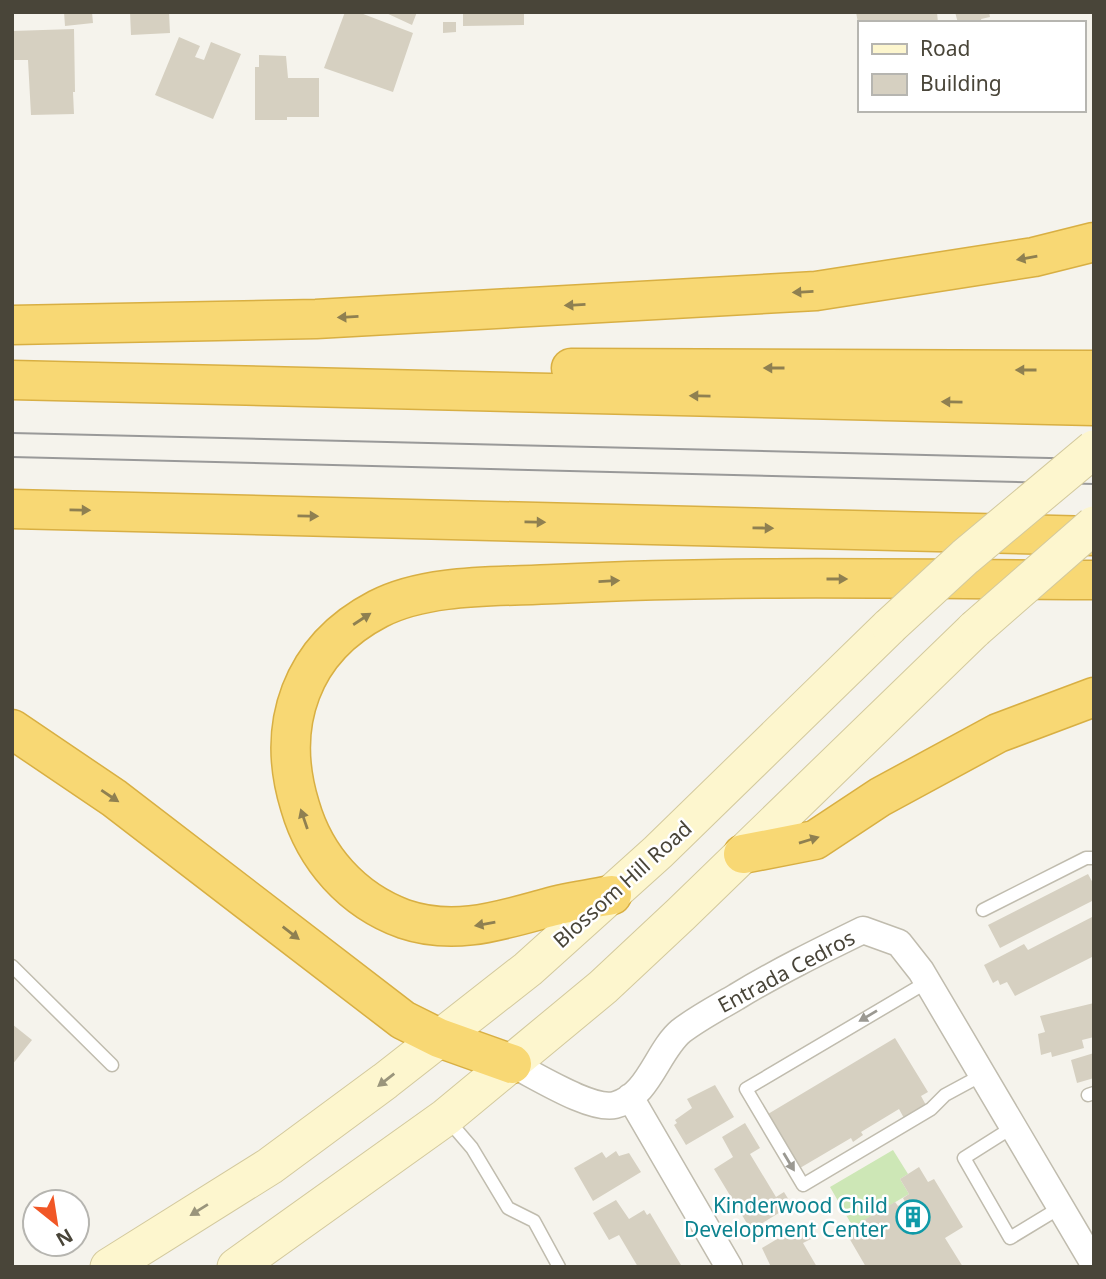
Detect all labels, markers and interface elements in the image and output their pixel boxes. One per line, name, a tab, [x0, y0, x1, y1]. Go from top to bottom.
legend	[858, 21, 1085, 112]
text: Road	[920, 34, 970, 62]
text: Building	[920, 69, 1002, 97]
one-way arrow	[1016, 253, 1038, 264]
one-way arrow	[791, 287, 813, 298]
one-way arrow	[564, 300, 586, 311]
one-way arrow	[337, 312, 359, 323]
one-way arrow	[762, 362, 784, 374]
one-way arrow	[1014, 364, 1036, 376]
one-way arrow	[689, 390, 711, 402]
one-way arrow	[941, 397, 963, 408]
one-way arrow	[70, 505, 92, 516]
one-way arrow	[297, 510, 319, 522]
one-way arrow	[525, 516, 547, 528]
one-way arrow	[752, 522, 774, 534]
one-way arrow	[826, 573, 848, 585]
one-way arrow	[598, 576, 620, 587]
one-way arrow	[352, 613, 371, 626]
one-way arrow	[101, 789, 119, 803]
one-way arrow	[298, 809, 309, 830]
street label: Blossom Hill Road	[547, 814, 697, 954]
one-way arrow	[799, 834, 820, 845]
one-way arrow	[474, 919, 496, 930]
street label: Entrada Cedros	[713, 923, 859, 1019]
one-way arrow	[282, 926, 300, 940]
one-way arrow	[859, 1010, 878, 1022]
one-way arrow	[377, 1073, 395, 1087]
one-way arrow	[783, 1152, 795, 1171]
north arrow	[21, 1188, 91, 1258]
place label: Kinderwood Child Development Center	[684, 1191, 888, 1243]
building icon: Kinderwood Child Development Center	[894, 1198, 932, 1236]
one-way arrow	[190, 1204, 209, 1217]
text: N	[51, 1223, 78, 1253]

